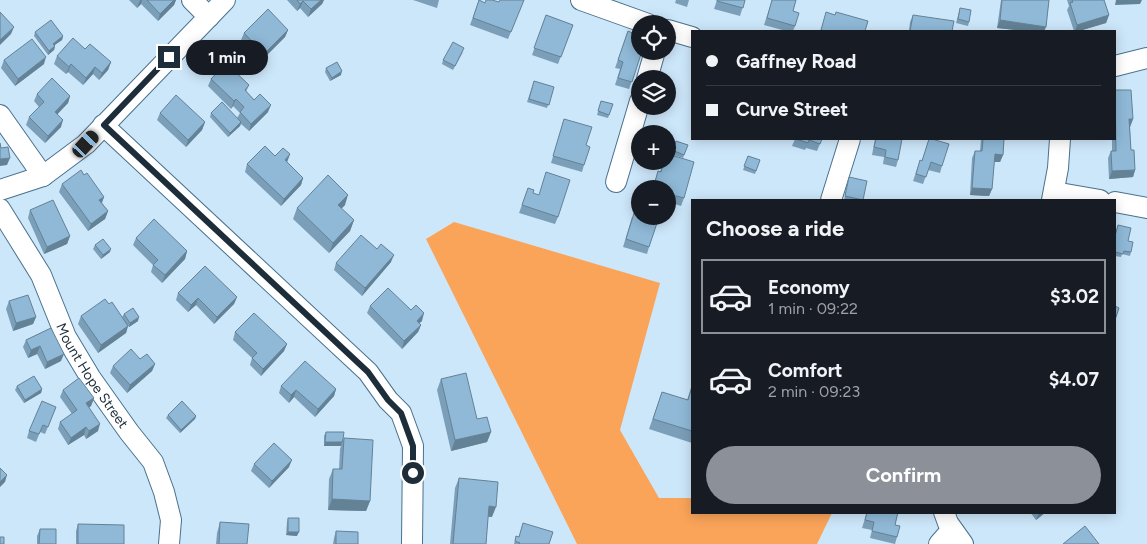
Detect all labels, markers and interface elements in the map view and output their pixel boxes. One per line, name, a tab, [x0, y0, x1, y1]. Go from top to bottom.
map controls	[631, 15, 676, 225]
button: locate	[631, 15, 676, 60]
callout: 1 min	[186, 40, 269, 74]
route end	[158, 46, 180, 68]
text: 1 min	[208, 48, 246, 67]
text: Gaffney Road	[736, 50, 856, 73]
button: layers	[631, 70, 676, 115]
text: Curve Street	[736, 98, 848, 121]
button: +	[631, 125, 676, 170]
car	[70, 128, 101, 160]
button: −	[631, 180, 676, 225]
text: Choose a ride	[706, 215, 844, 242]
icon: car	[708, 274, 753, 319]
text: Economy	[768, 276, 850, 299]
text: $3.02	[1050, 285, 1099, 308]
text: 1 min · 09:22	[768, 299, 858, 318]
street label: Mount Hope Street	[52, 321, 132, 432]
icon: car	[708, 357, 753, 402]
text: Comfort	[768, 359, 843, 382]
text: $4.07	[1049, 368, 1099, 391]
text: 2 min · 09:23	[768, 382, 860, 401]
button: Confirm	[706, 446, 1101, 504]
route start	[402, 462, 424, 484]

